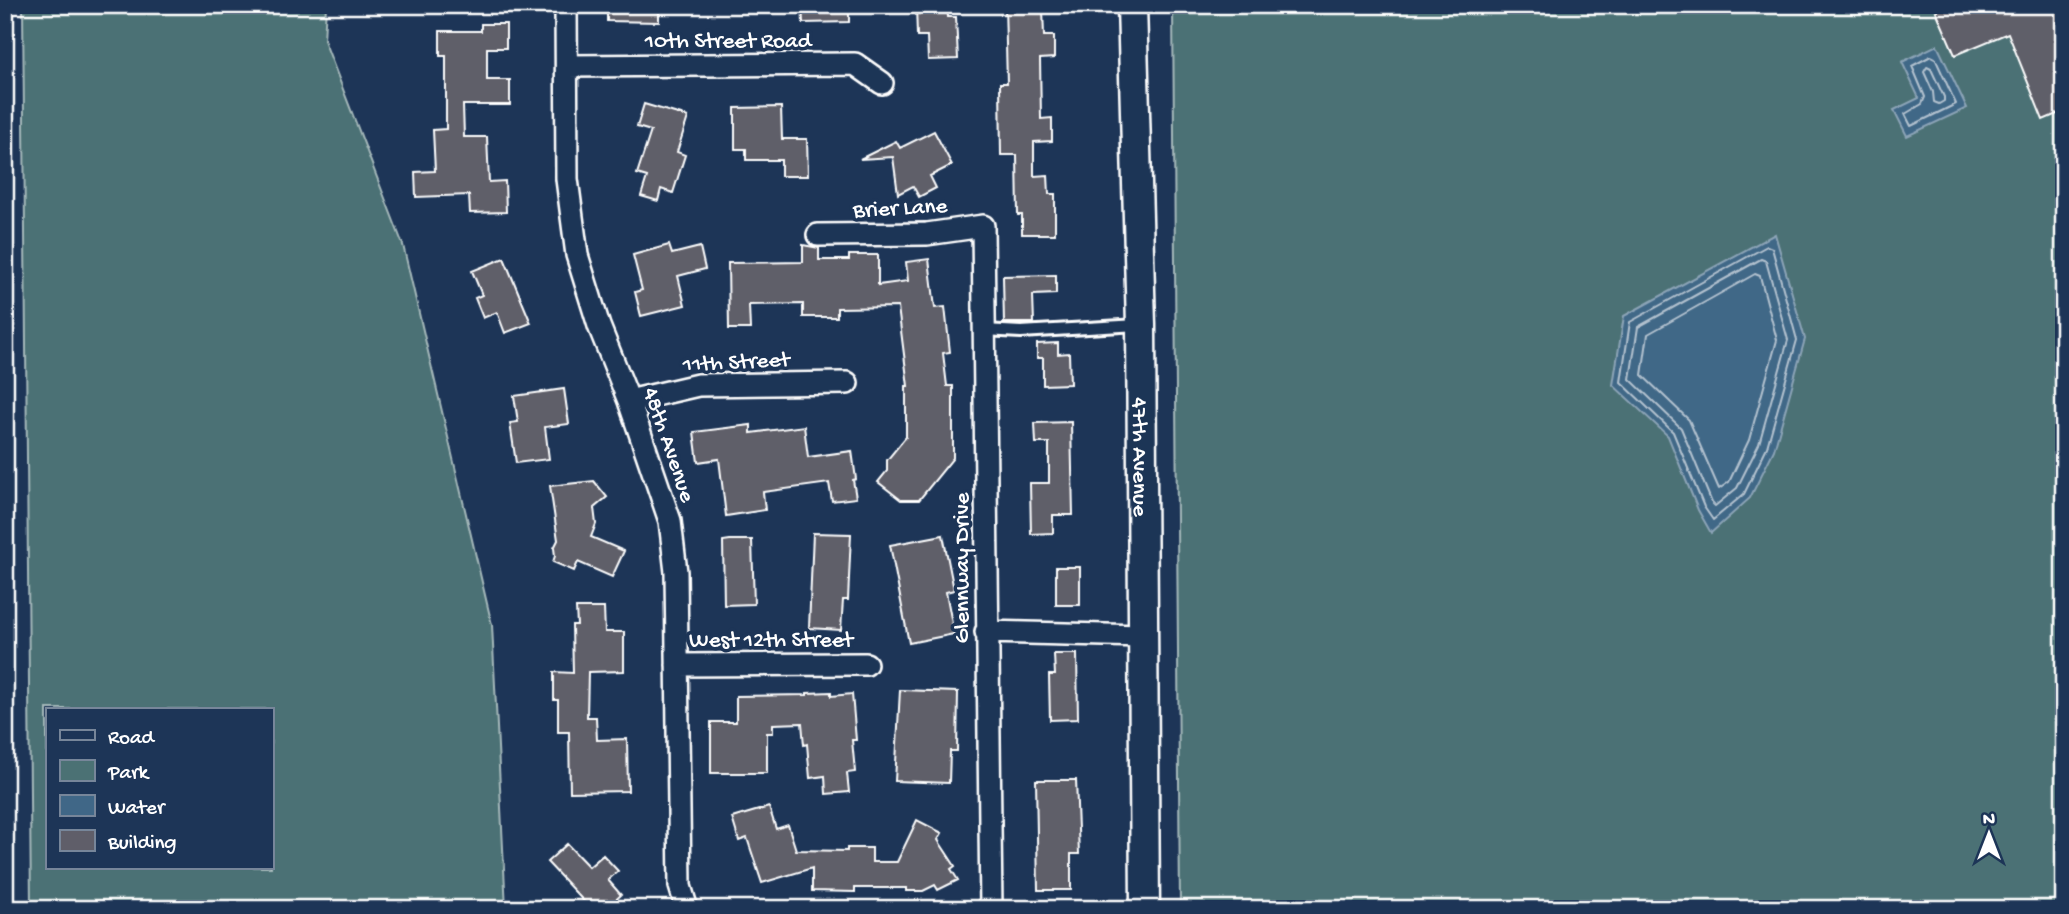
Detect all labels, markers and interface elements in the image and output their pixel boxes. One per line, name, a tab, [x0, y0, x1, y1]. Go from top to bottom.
street label: 10th Street Road	[644, 29, 813, 56]
street label: Brier Lane	[851, 193, 949, 225]
street label: 11th Street	[681, 347, 792, 380]
street label: 48th Avenue	[635, 384, 700, 507]
street label: 47th Avenue	[1124, 397, 1152, 518]
street label: Glennway Drive	[950, 491, 977, 643]
street label: West 12th Street	[689, 628, 855, 655]
legend	[46, 708, 273, 869]
text: Road	[108, 727, 156, 752]
text: Park	[107, 762, 151, 787]
text: Water	[108, 797, 166, 822]
north arrow	[1954, 799, 2024, 869]
text: N	[1983, 809, 1995, 832]
text: Building	[107, 832, 177, 857]

